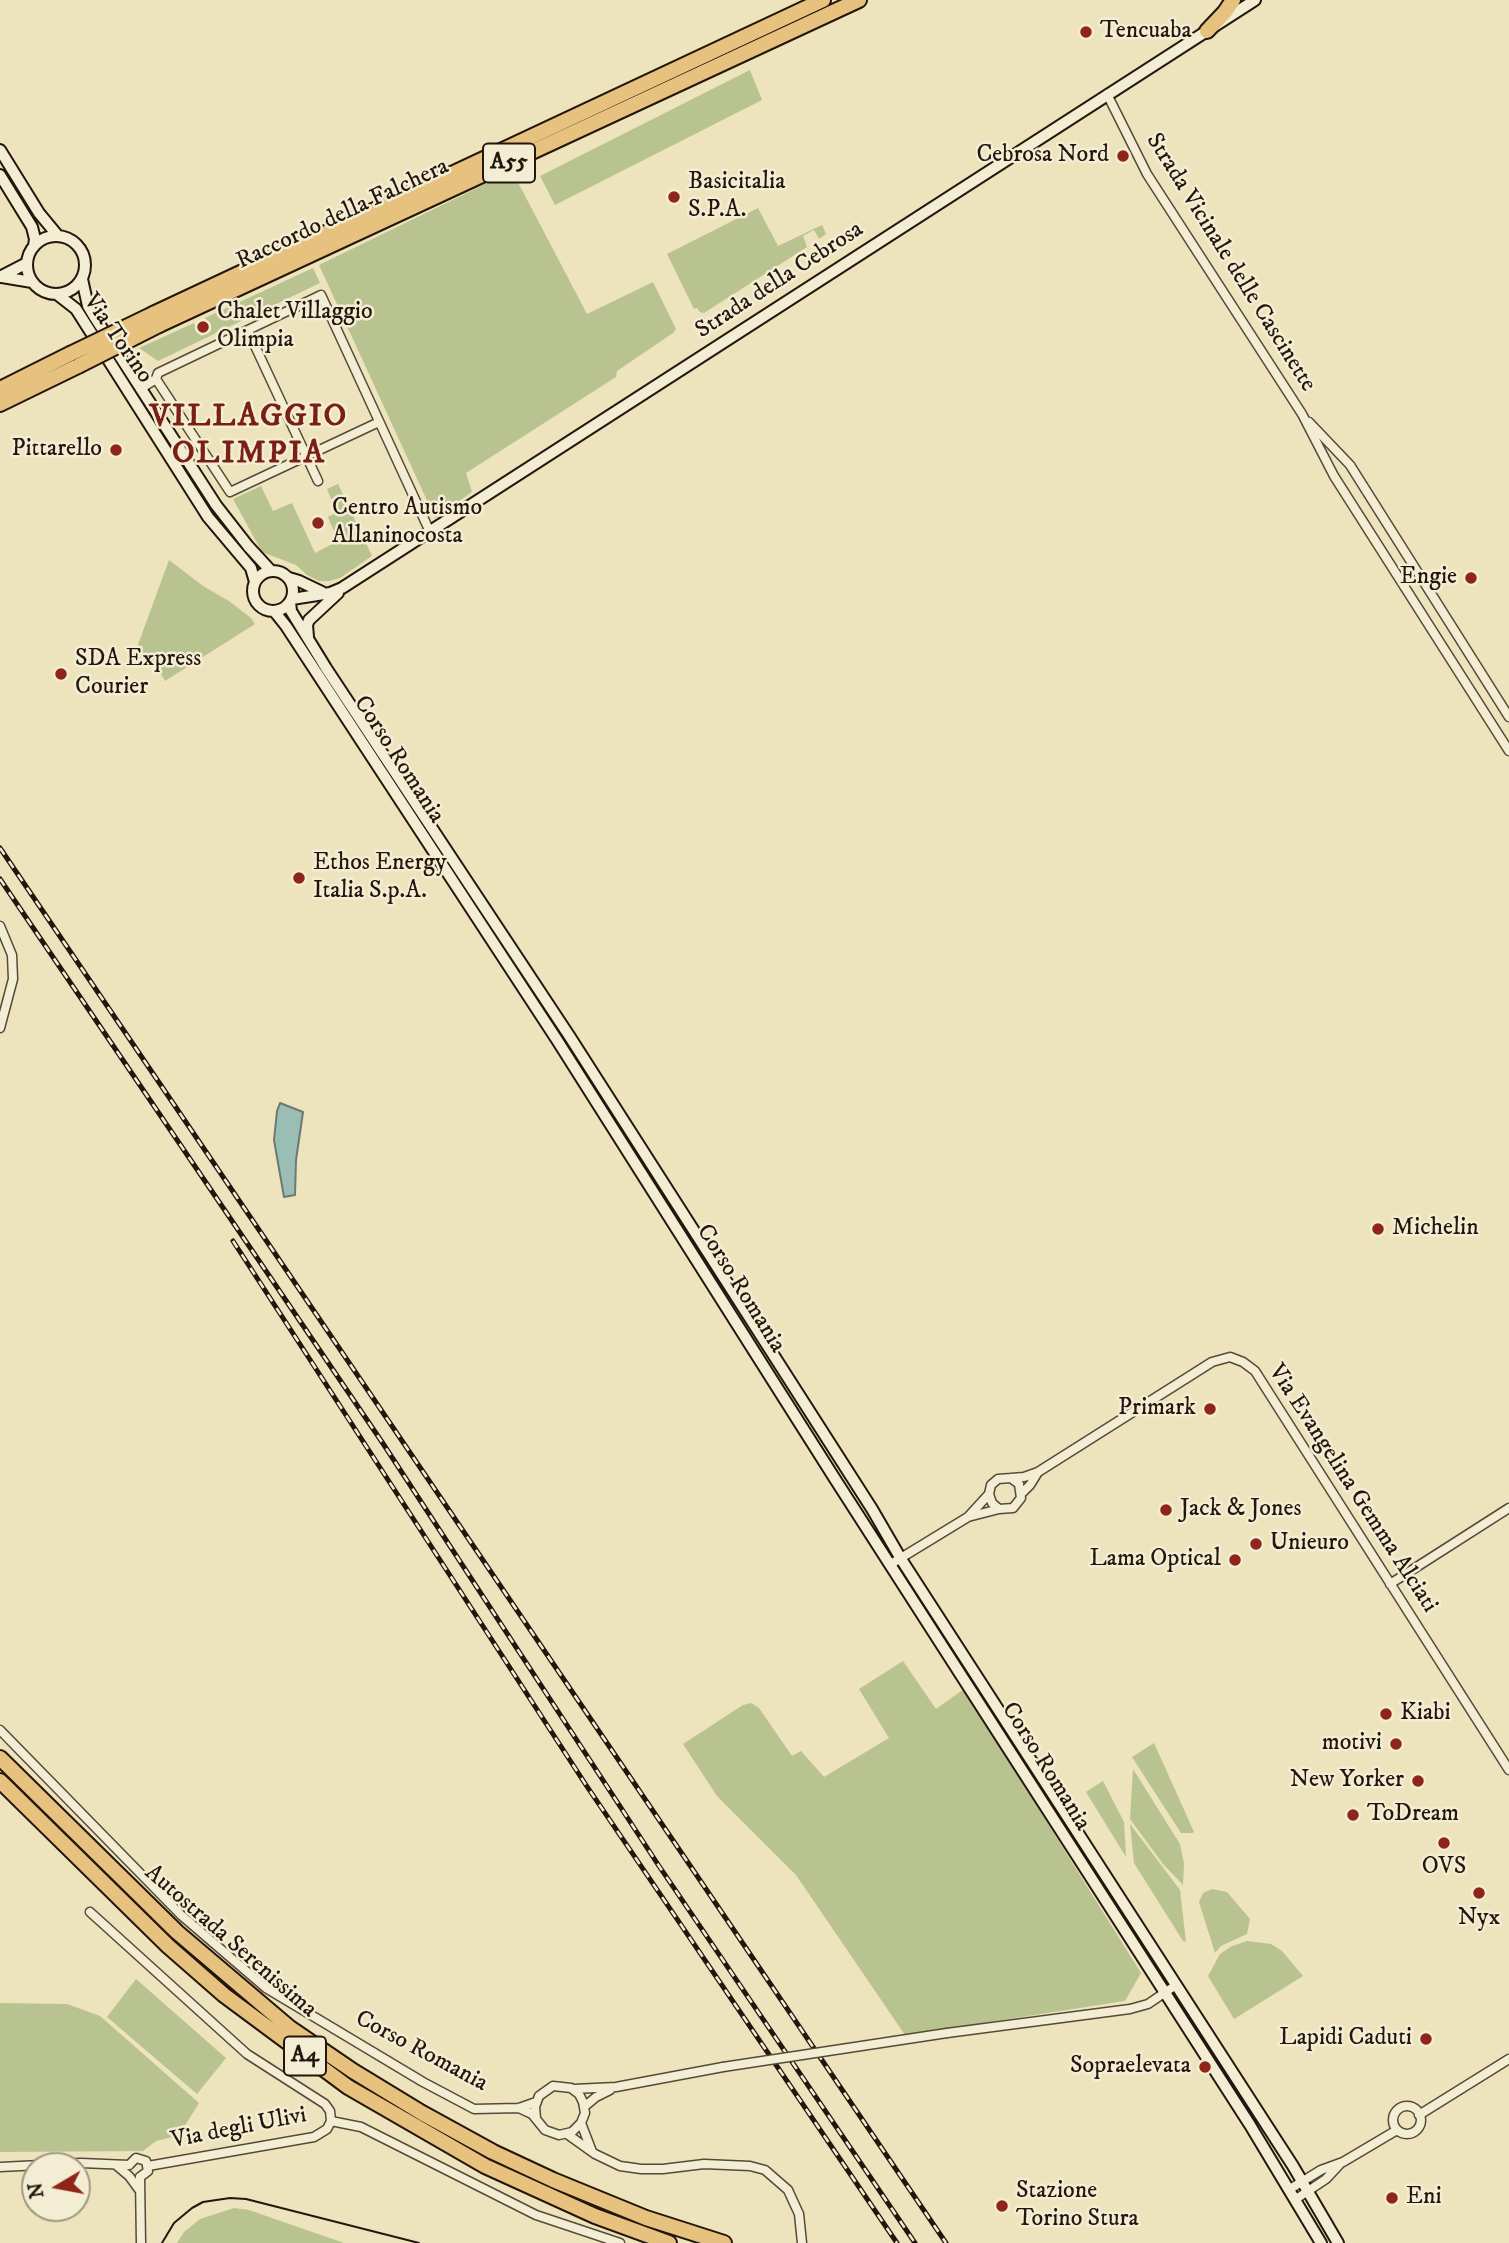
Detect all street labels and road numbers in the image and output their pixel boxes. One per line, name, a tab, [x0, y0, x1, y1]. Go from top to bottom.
street label: Strada Vicinale delle Cascinette	[1139, 129, 1321, 397]
road number: A55	[483, 144, 535, 182]
street label: Raccordo della Falchera	[232, 153, 454, 277]
street label: Strada della Cebrosa	[691, 216, 869, 346]
street label: Via Torino	[76, 289, 158, 389]
street label: Corso Romania	[346, 691, 450, 829]
street label: Corso Romania	[689, 1219, 791, 1359]
street label: Via Evangelina Gemma Alciati	[1261, 1359, 1443, 1619]
street label: Corso Romania	[994, 1697, 1096, 1837]
street label: Autostrada Serenissima	[138, 1859, 322, 2025]
street label: Corso Romania	[350, 2005, 492, 2099]
road number: A4	[284, 2036, 326, 2076]
street label: Via degli Ulivi	[169, 2102, 309, 2156]

